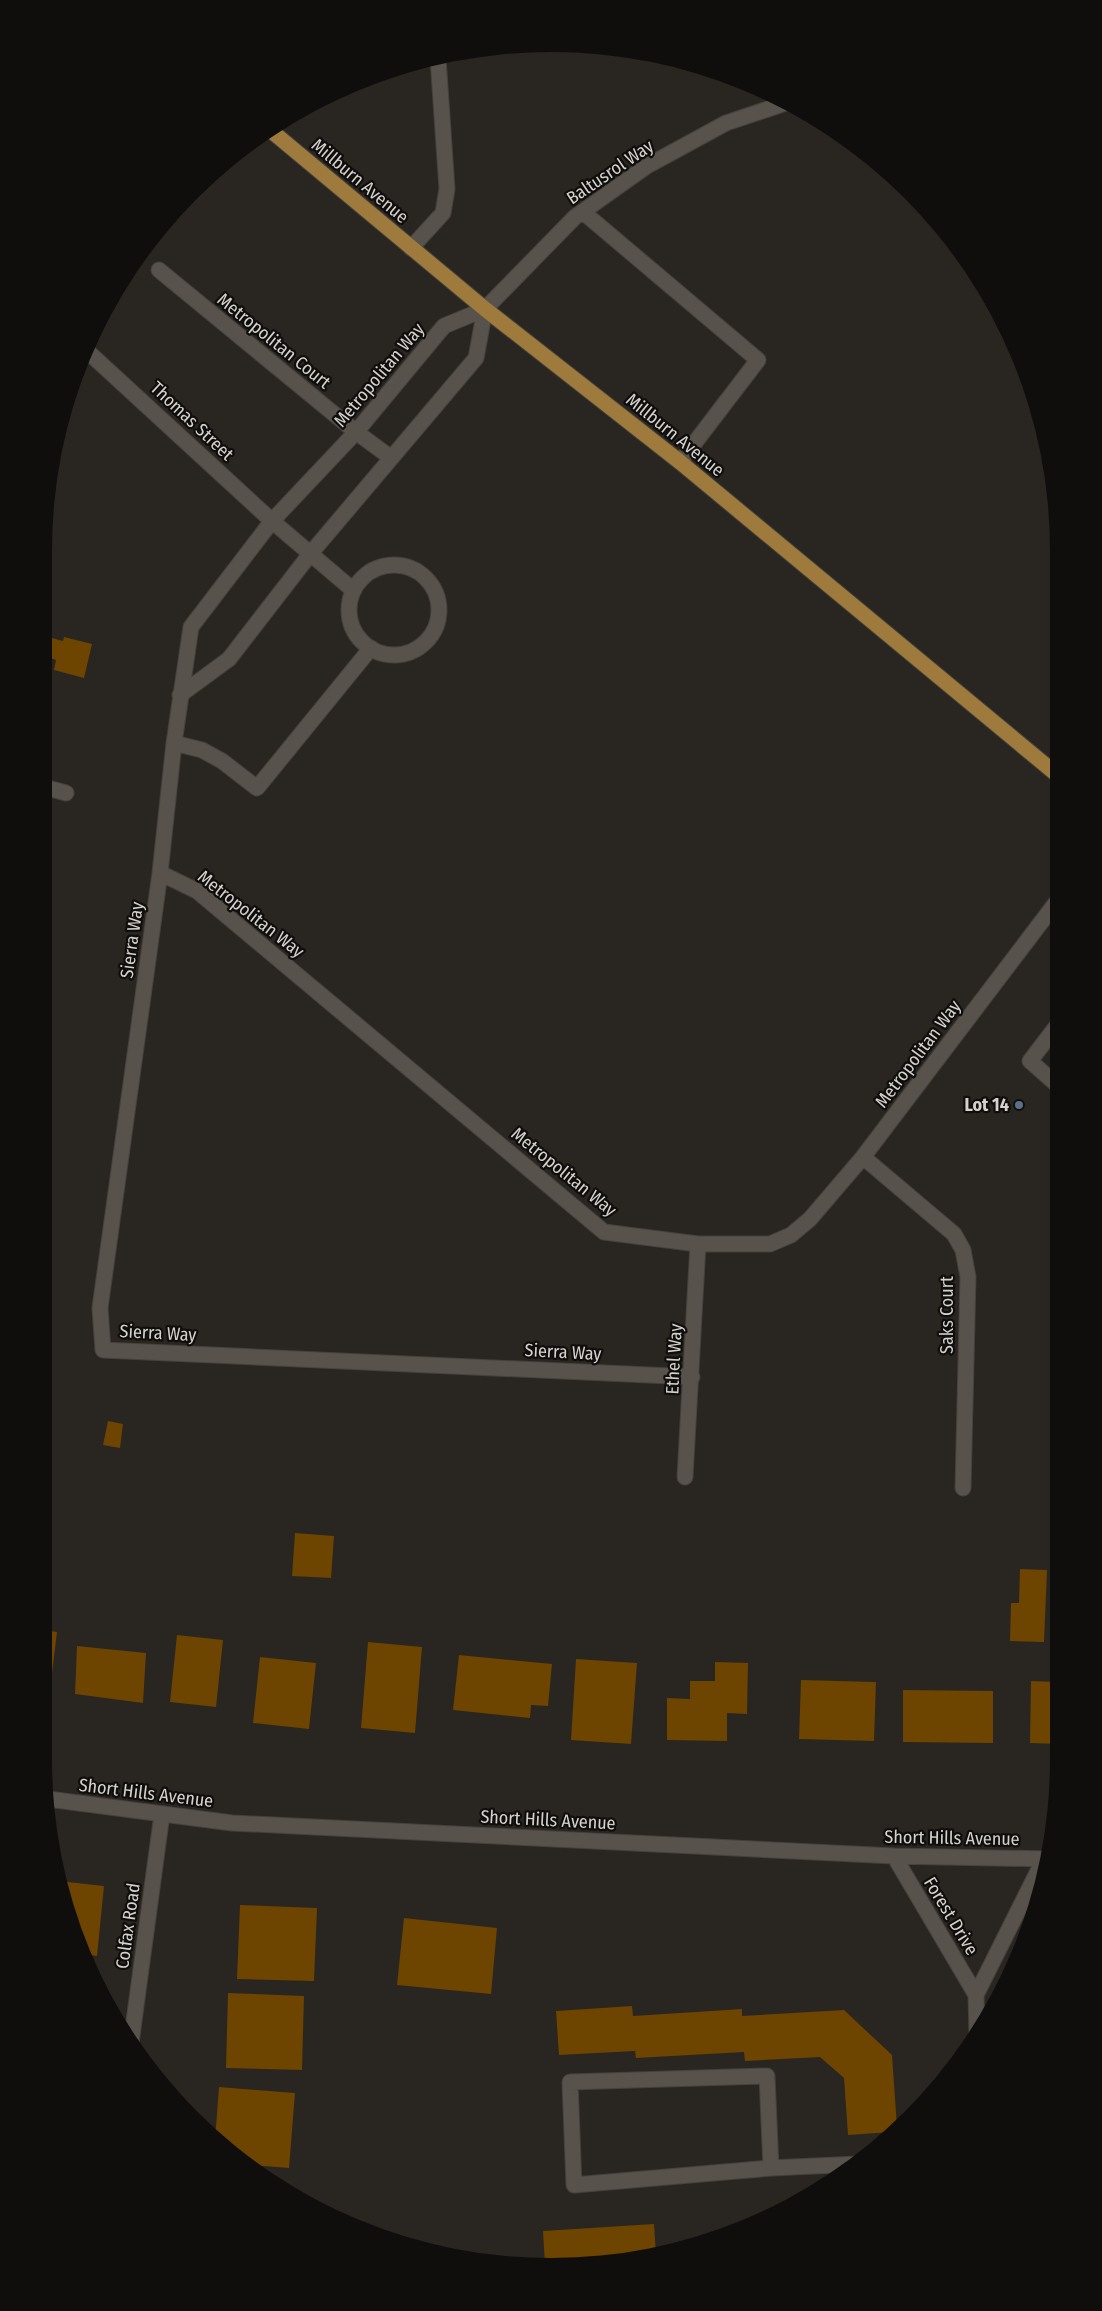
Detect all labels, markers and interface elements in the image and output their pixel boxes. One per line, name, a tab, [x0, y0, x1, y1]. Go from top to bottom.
street label: Millburn Avenue	[307, 134, 413, 228]
street label: Baltusrol Way	[562, 135, 658, 209]
street label: Metropolitan Court	[213, 289, 335, 393]
street label: Metropolitan Way	[329, 319, 429, 431]
street label: Thomas Street	[146, 377, 238, 465]
street label: Millburn Avenue	[621, 389, 729, 481]
street label: Metropolitan Way	[193, 866, 309, 962]
street label: Sierra Way	[116, 900, 148, 980]
street label: Metropolitan Way	[870, 996, 966, 1112]
place label: Lot 14	[964, 1094, 1009, 1116]
marker: Lot 14	[1013, 1099, 1025, 1111]
street label: Metropolitan Way	[507, 1123, 621, 1221]
street label: Saks Court	[936, 1276, 958, 1354]
street label: Sierra Way	[119, 1320, 197, 1346]
street label: Ethel Way	[661, 1323, 687, 1395]
street label: Sierra Way	[524, 1339, 602, 1365]
street label: Short Hills Avenue	[78, 1774, 215, 1812]
street label: Short Hills Avenue	[480, 1805, 616, 1835]
street label: Short Hills Avenue	[884, 1826, 1020, 1850]
street label: Forest Drive	[919, 1873, 983, 1959]
street label: Colfax Road	[111, 1882, 145, 1970]

